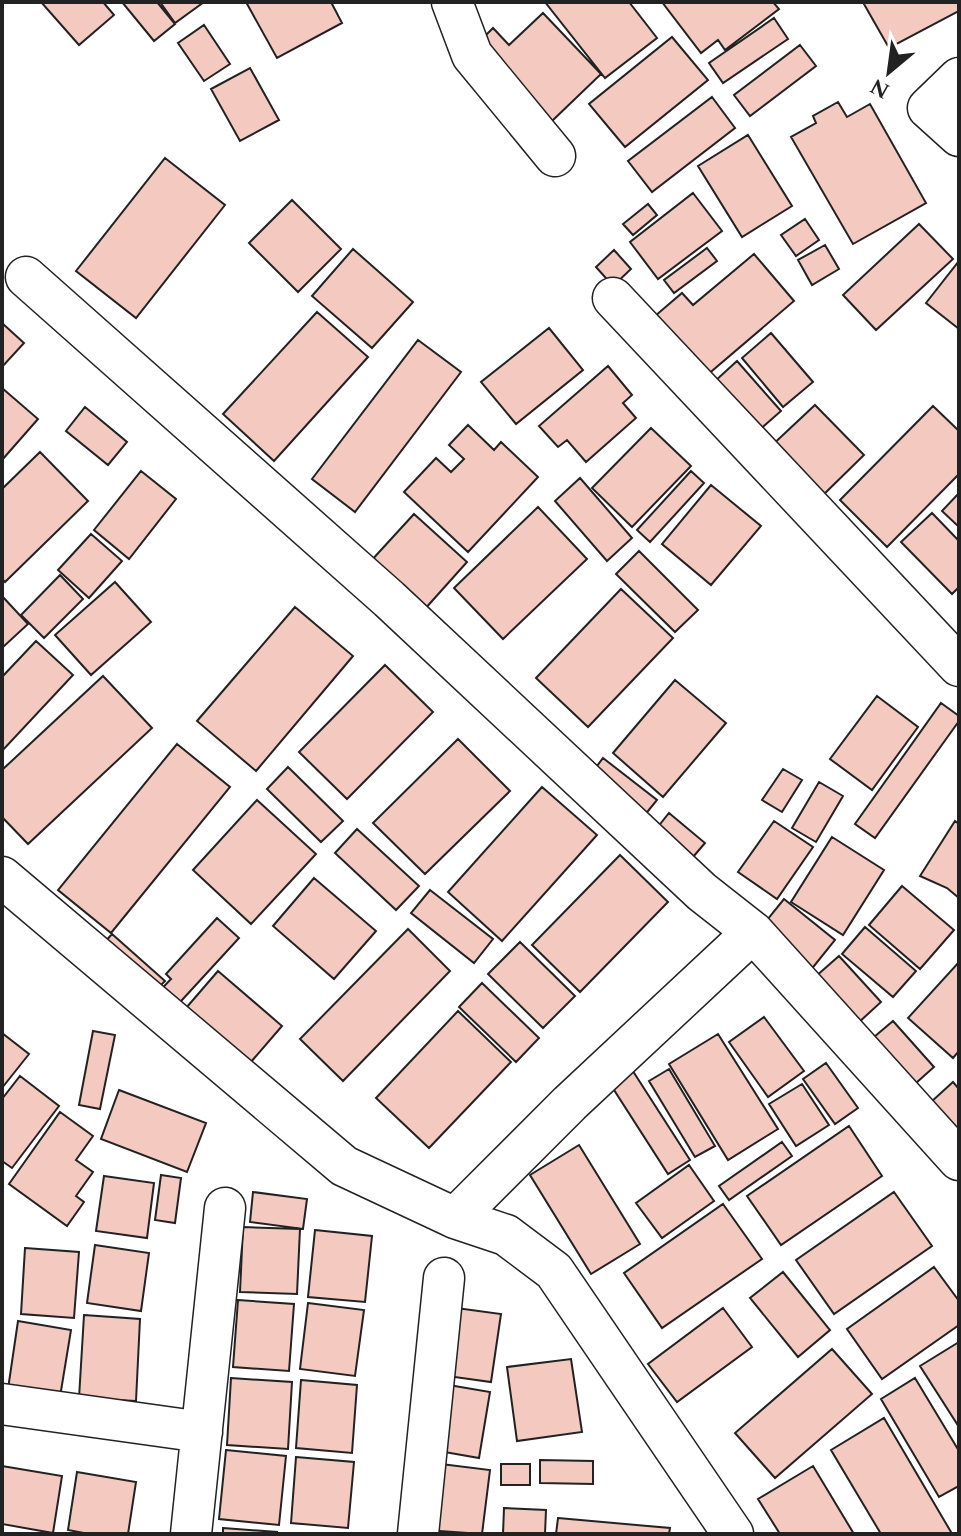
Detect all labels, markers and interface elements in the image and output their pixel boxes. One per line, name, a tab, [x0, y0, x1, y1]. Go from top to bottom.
north arrow	[849, 32, 929, 112]
text: N	[864, 69, 896, 107]

